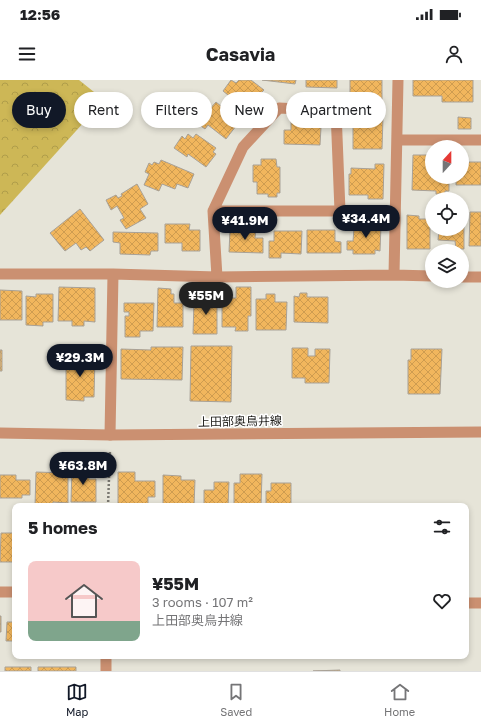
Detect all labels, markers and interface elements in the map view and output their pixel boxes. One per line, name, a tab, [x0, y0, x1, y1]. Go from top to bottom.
text: 12:56	[20, 5, 60, 23]
icon: menu	[16, 43, 38, 65]
text: Casavia	[206, 43, 275, 65]
icon: person	[443, 43, 465, 65]
chip: Buy	[12, 92, 66, 128]
chip: Rent	[74, 92, 133, 128]
chip: Filters	[141, 92, 212, 128]
chip: New	[220, 92, 278, 128]
chip: Apartment	[286, 92, 386, 128]
north arrow	[425, 140, 469, 184]
map controls	[425, 140, 469, 288]
button: locate	[425, 192, 469, 236]
pin: ¥34.4M	[333, 205, 399, 239]
pin: ¥41.9M	[212, 207, 278, 241]
text: ¥34.4M	[342, 210, 390, 226]
text: ¥41.9M	[221, 212, 269, 228]
button: layers	[425, 244, 469, 288]
pin: ¥55M	[182, 282, 230, 316]
text: ¥55M	[188, 287, 224, 303]
pin: ¥29.3M	[47, 344, 113, 378]
text: ¥29.3M	[56, 349, 104, 365]
street label: 上田部奥鳥井線	[198, 413, 282, 429]
pin: ¥63.8M	[50, 452, 116, 486]
text: ¥63.8M	[59, 457, 107, 473]
icon: filters	[431, 516, 453, 538]
text: 5 homes	[28, 517, 98, 538]
text: ¥55M	[152, 573, 199, 594]
icon: home	[60, 577, 108, 625]
icon: heart	[431, 590, 453, 612]
text: 3 rooms · 107 m²	[152, 594, 253, 610]
text: 上田部奥鳥井線	[152, 612, 243, 628]
tab: Map	[66, 681, 88, 718]
tab: Saved	[220, 681, 252, 718]
tab: Home	[384, 681, 415, 718]

